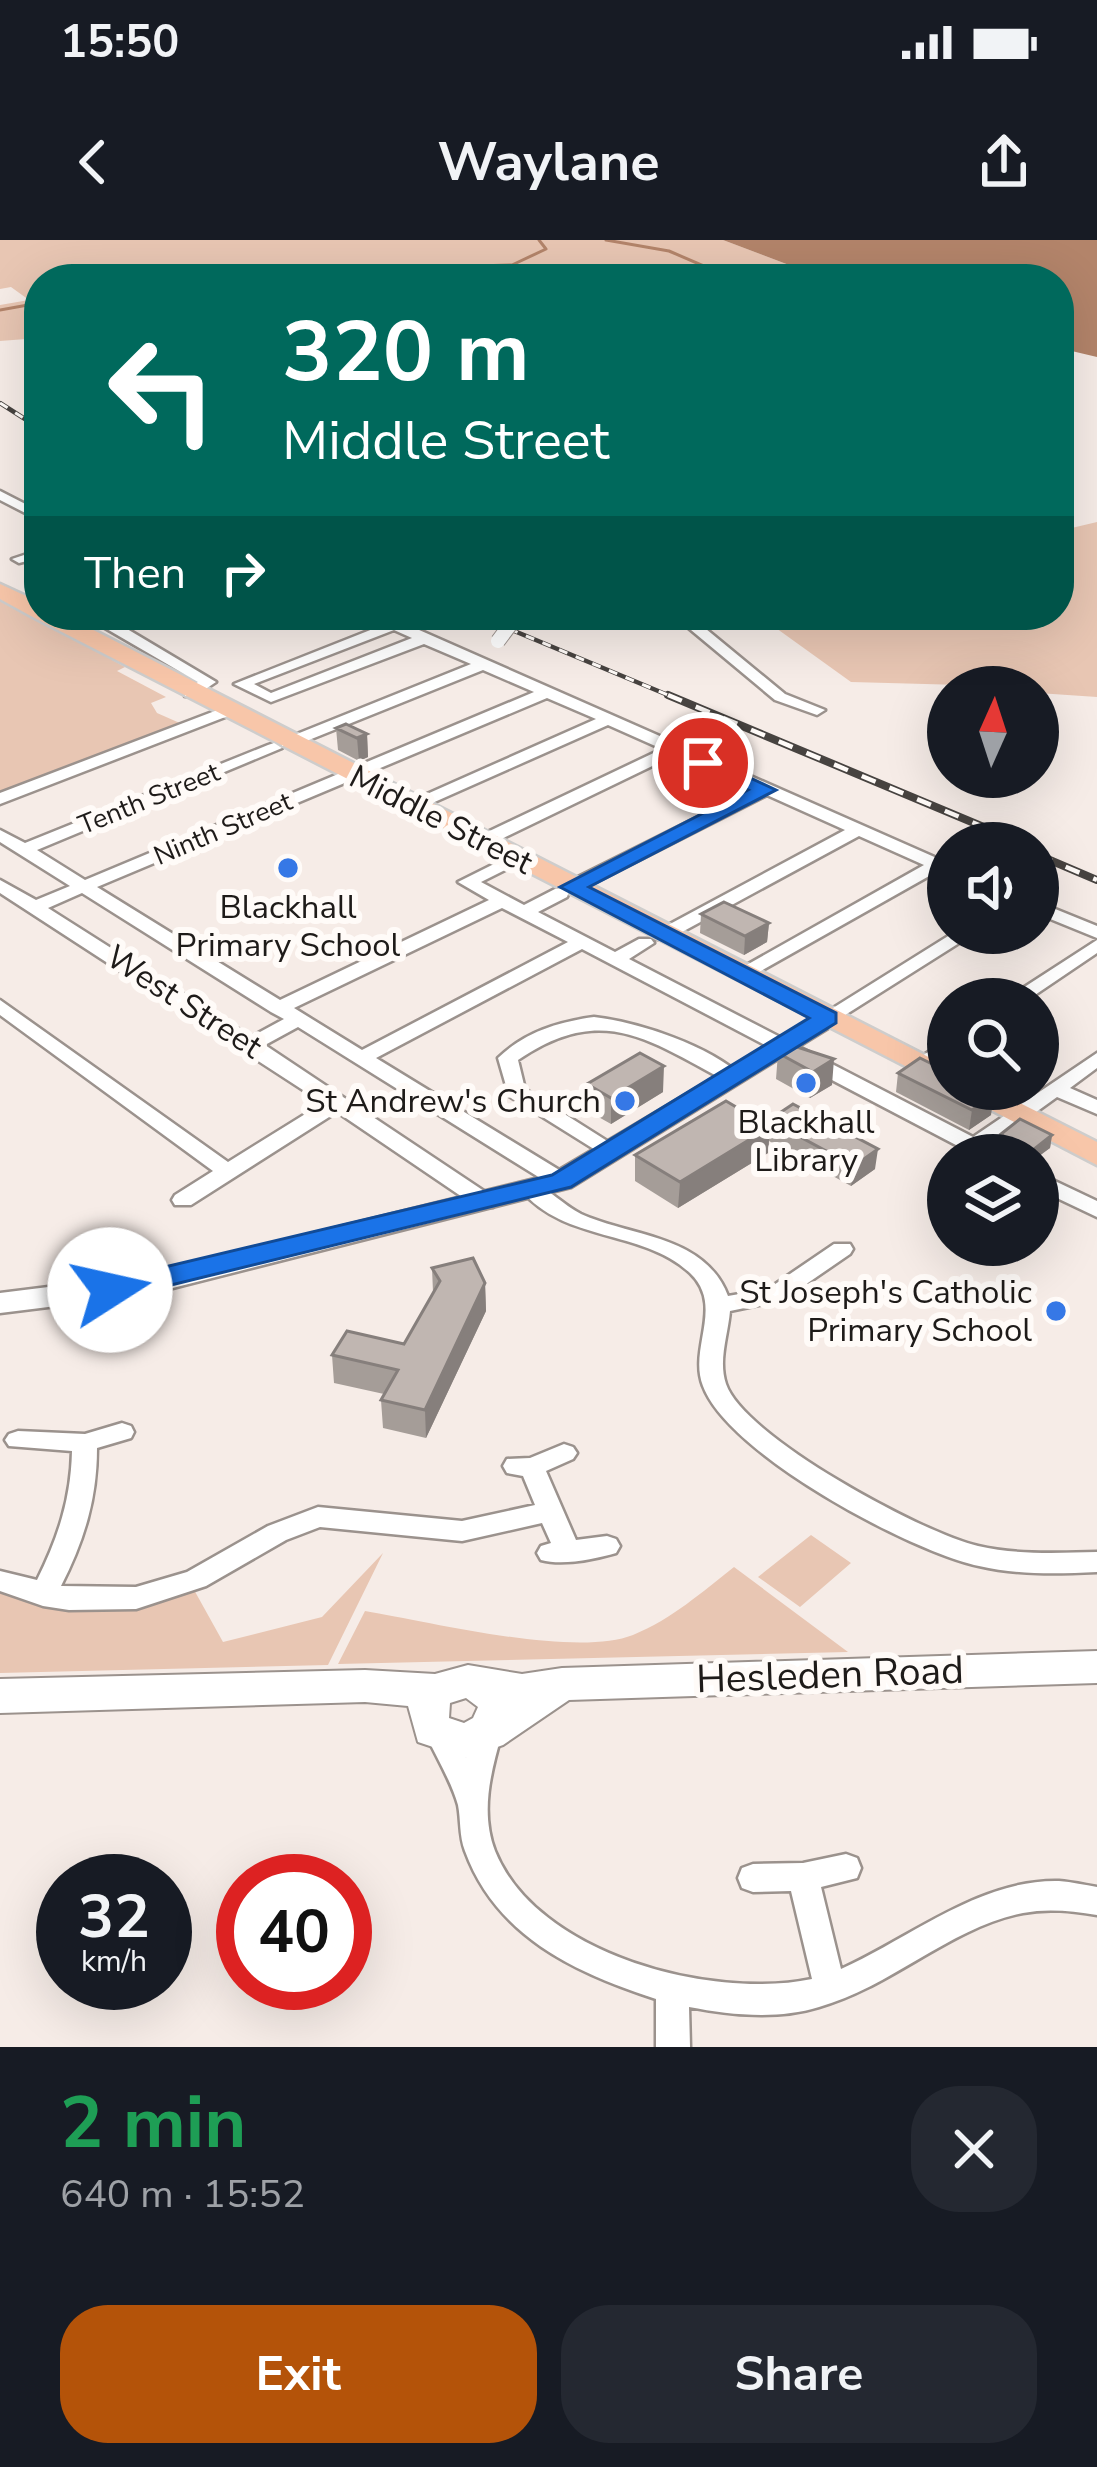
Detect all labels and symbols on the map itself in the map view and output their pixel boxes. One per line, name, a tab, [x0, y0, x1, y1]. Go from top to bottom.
north arrow	[927, 666, 1059, 798]
pin	[652, 712, 754, 814]
street label: Tenth Street	[73, 754, 226, 844]
street label: Middle Street	[342, 755, 541, 886]
street label: Ninth Street	[148, 783, 298, 875]
marker: Blackhall Primary School	[275, 855, 301, 881]
place label: Blackhall Primary School	[176, 885, 401, 968]
street label: West Street	[97, 935, 271, 1070]
marker: Blackhall Library	[793, 1070, 819, 1096]
place label: St Andrew's Church	[305, 1079, 601, 1124]
marker: St Andrew's Church	[612, 1088, 638, 1114]
place label: Blackhall Library	[737, 1100, 875, 1183]
position arrow	[47, 1227, 173, 1353]
place label: St Joseph's Catholic Primary School	[739, 1270, 1032, 1353]
marker: St Joseph's Catholic Primary School	[1043, 1298, 1069, 1324]
street label: Hesleden Road	[695, 1644, 965, 1706]
speed limit sign: 40	[216, 1854, 372, 2010]

